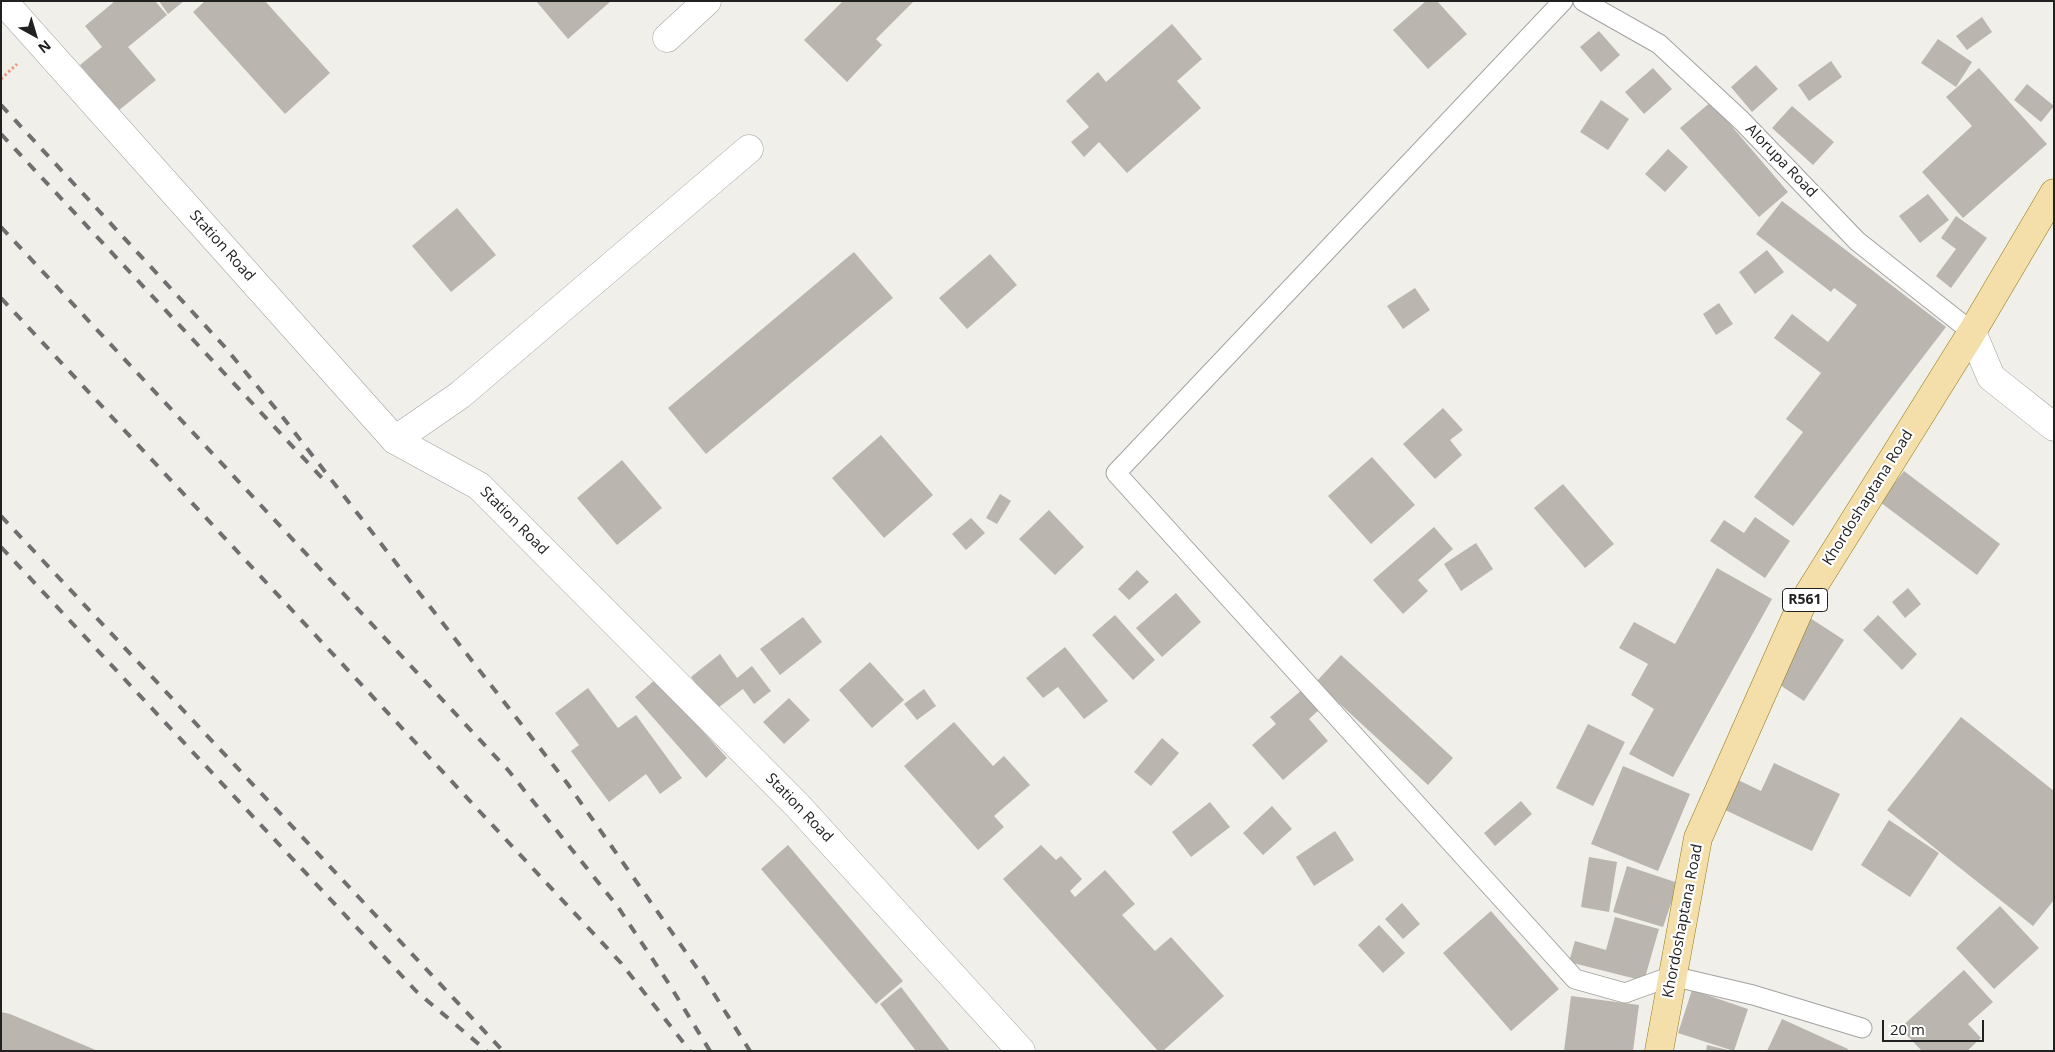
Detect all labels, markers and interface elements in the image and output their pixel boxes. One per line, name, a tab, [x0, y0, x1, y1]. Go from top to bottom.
north arrow	[10, 10, 60, 60]
text: N	[34, 36, 55, 58]
street label: Alorupa Road	[1742, 121, 1820, 201]
street label: Station Road	[186, 207, 258, 285]
street label: Khordoshaptana Road	[1819, 427, 1917, 569]
street label: Station Road	[476, 483, 552, 559]
road number: R561	[1782, 588, 1828, 612]
street label: Station Road	[762, 770, 836, 846]
street label: Khordoshaptana Road	[1659, 842, 1707, 1000]
scale bar	[1885, 1010, 1988, 1042]
text: 20 m	[1890, 1019, 1925, 1039]

